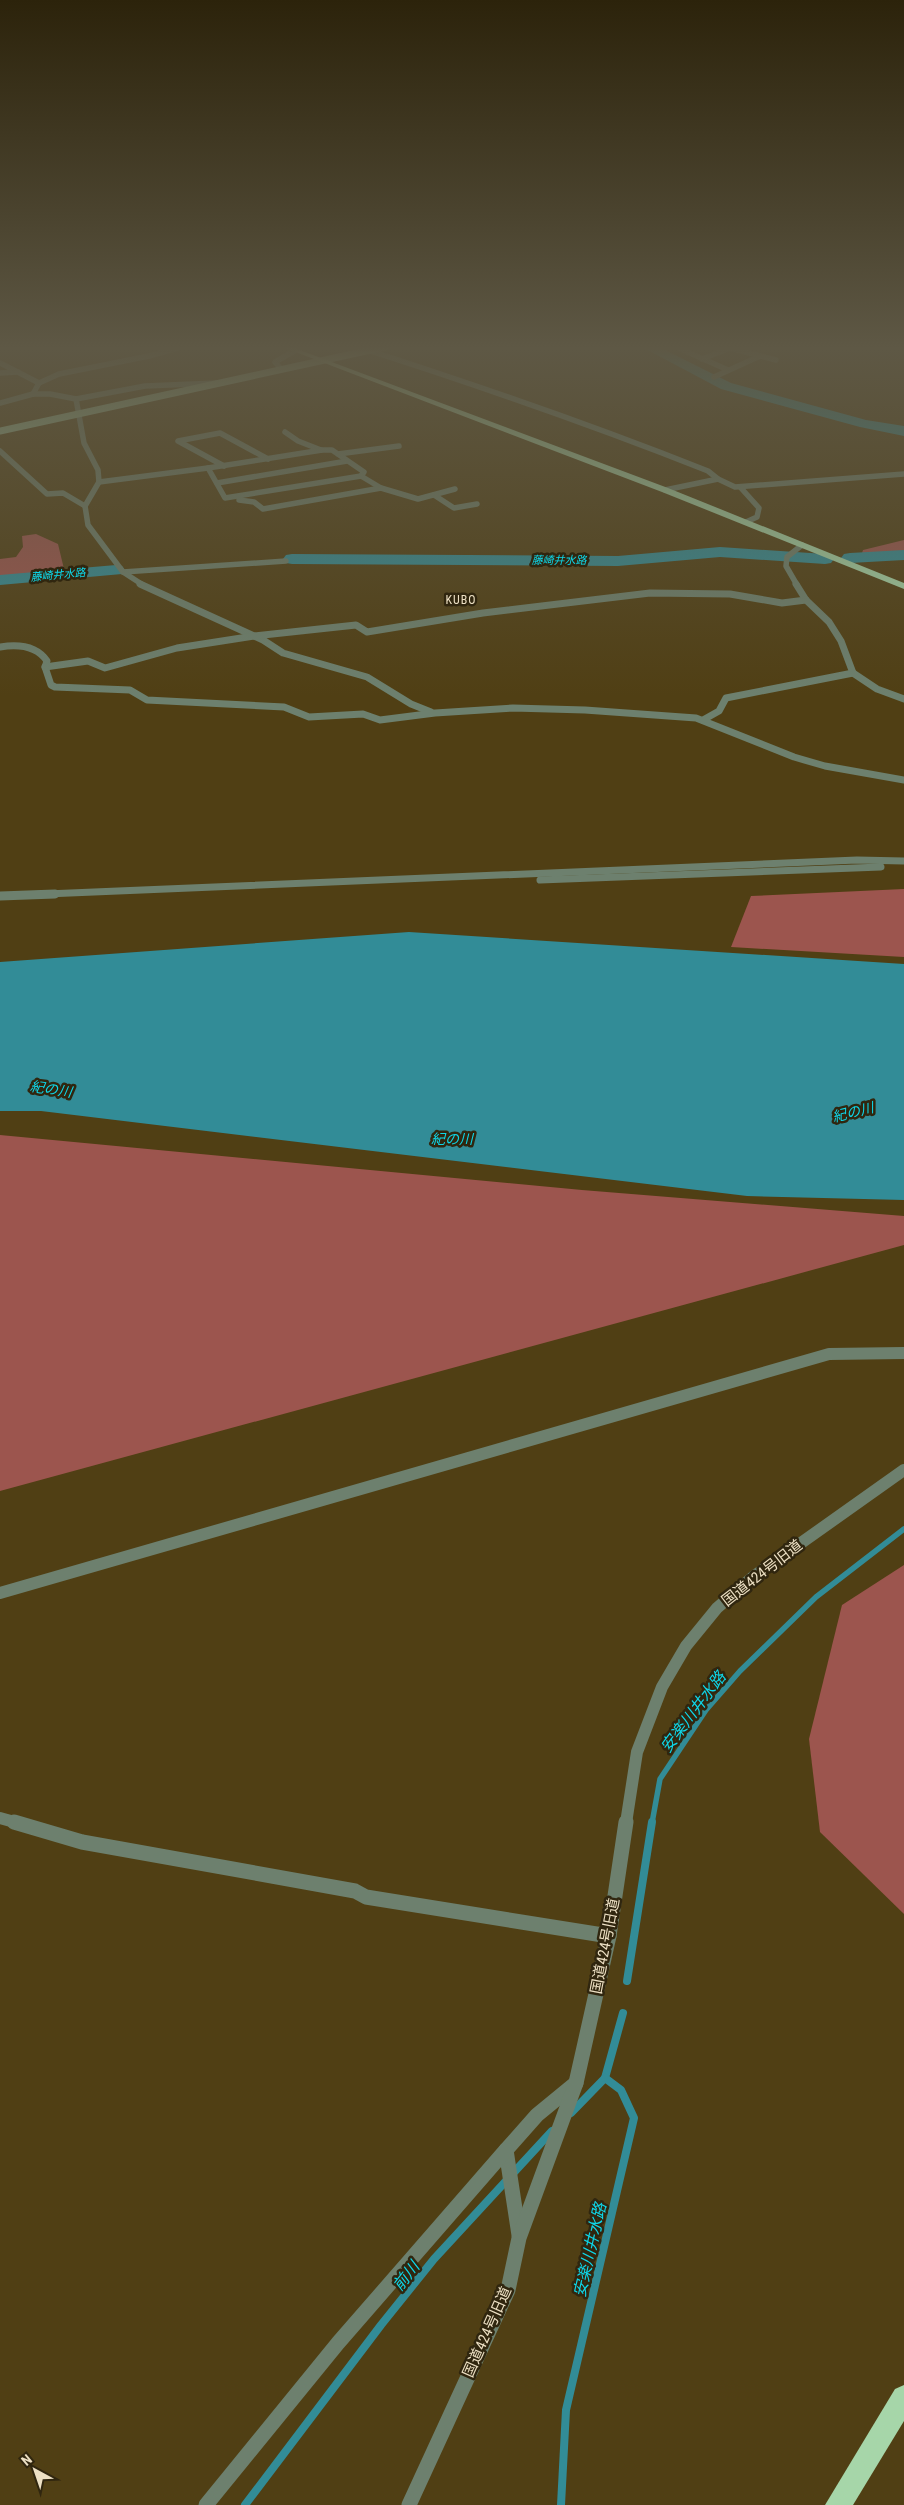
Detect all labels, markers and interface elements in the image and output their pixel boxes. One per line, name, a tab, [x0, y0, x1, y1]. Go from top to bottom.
water label: 藤崎井水路	[532, 554, 587, 567]
water label: 藤崎井水路	[30, 566, 87, 584]
district label: KUBO	[445, 593, 477, 607]
water label: 紀の川	[29, 1078, 75, 1100]
water label: 紀の川	[831, 1099, 877, 1125]
water label: 紀の川	[431, 1131, 475, 1147]
street label: 国道424号旧道	[718, 1536, 806, 1610]
water label: 安楽川井水路	[657, 1666, 731, 1756]
street label: 国道424号旧道	[587, 1897, 623, 1995]
water label: 安楽川井水路	[570, 2199, 611, 2299]
water label: 前川	[389, 2256, 425, 2294]
street label: 国道424号旧道	[459, 2284, 515, 2380]
north arrow	[10, 2445, 60, 2495]
text: N	[18, 2451, 35, 2469]

